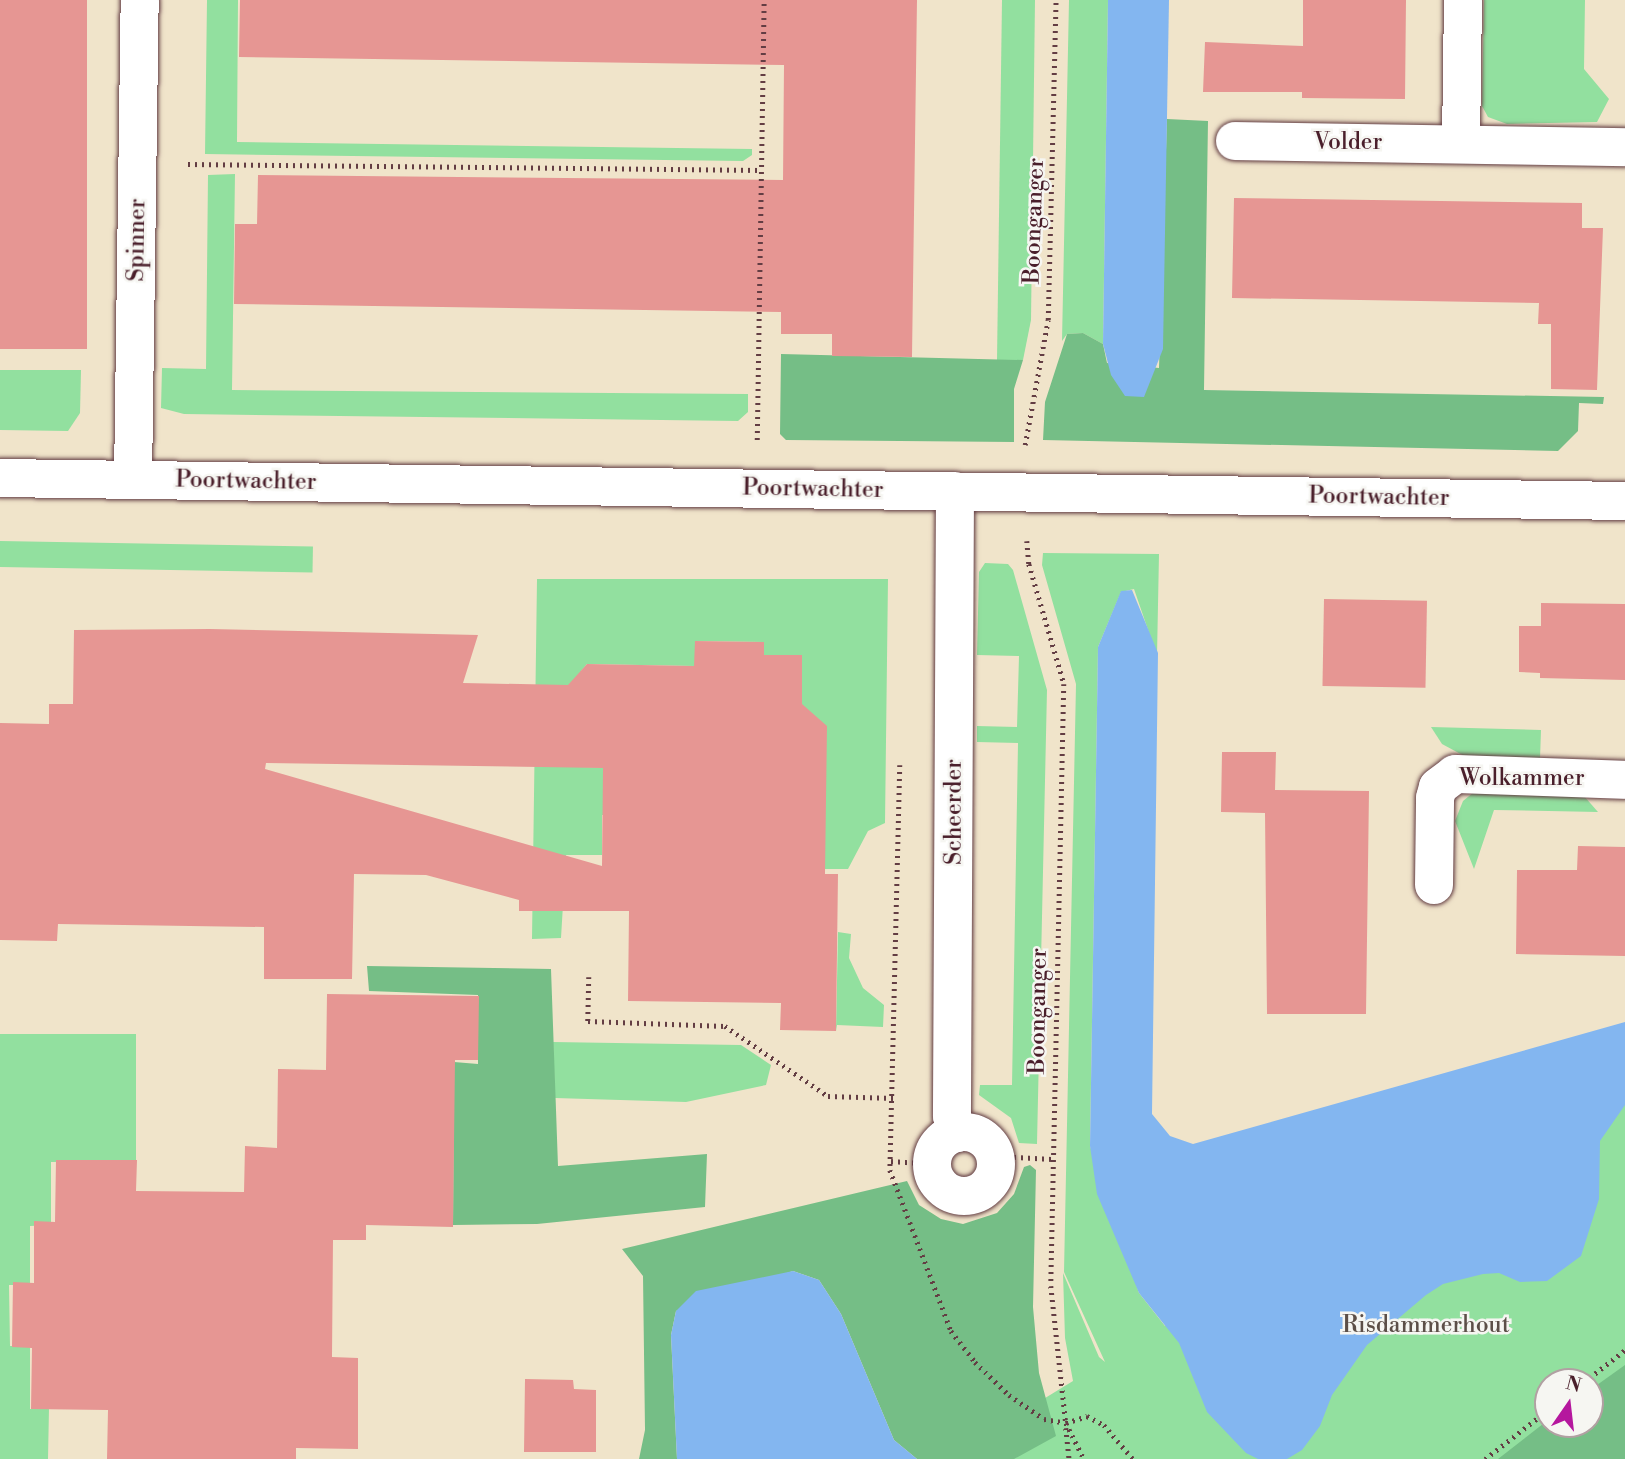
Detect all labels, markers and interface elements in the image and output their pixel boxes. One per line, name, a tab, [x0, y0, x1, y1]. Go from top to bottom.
street label: Volder	[1314, 128, 1382, 156]
street label: Boonganger	[1018, 157, 1050, 285]
street label: Spinner	[122, 198, 152, 282]
street label: Poortwachter	[175, 466, 317, 496]
street label: Poortwachter	[742, 474, 884, 504]
street label: Poortwachter	[1308, 482, 1450, 512]
street label: Scheerder	[940, 759, 968, 865]
street label: Wolkammer	[1459, 764, 1585, 792]
street label: Boonganger	[1023, 948, 1053, 1074]
park label: Risdammerhout	[1342, 1311, 1510, 1339]
north arrow	[1534, 1368, 1604, 1438]
text: N	[1563, 1371, 1584, 1398]

